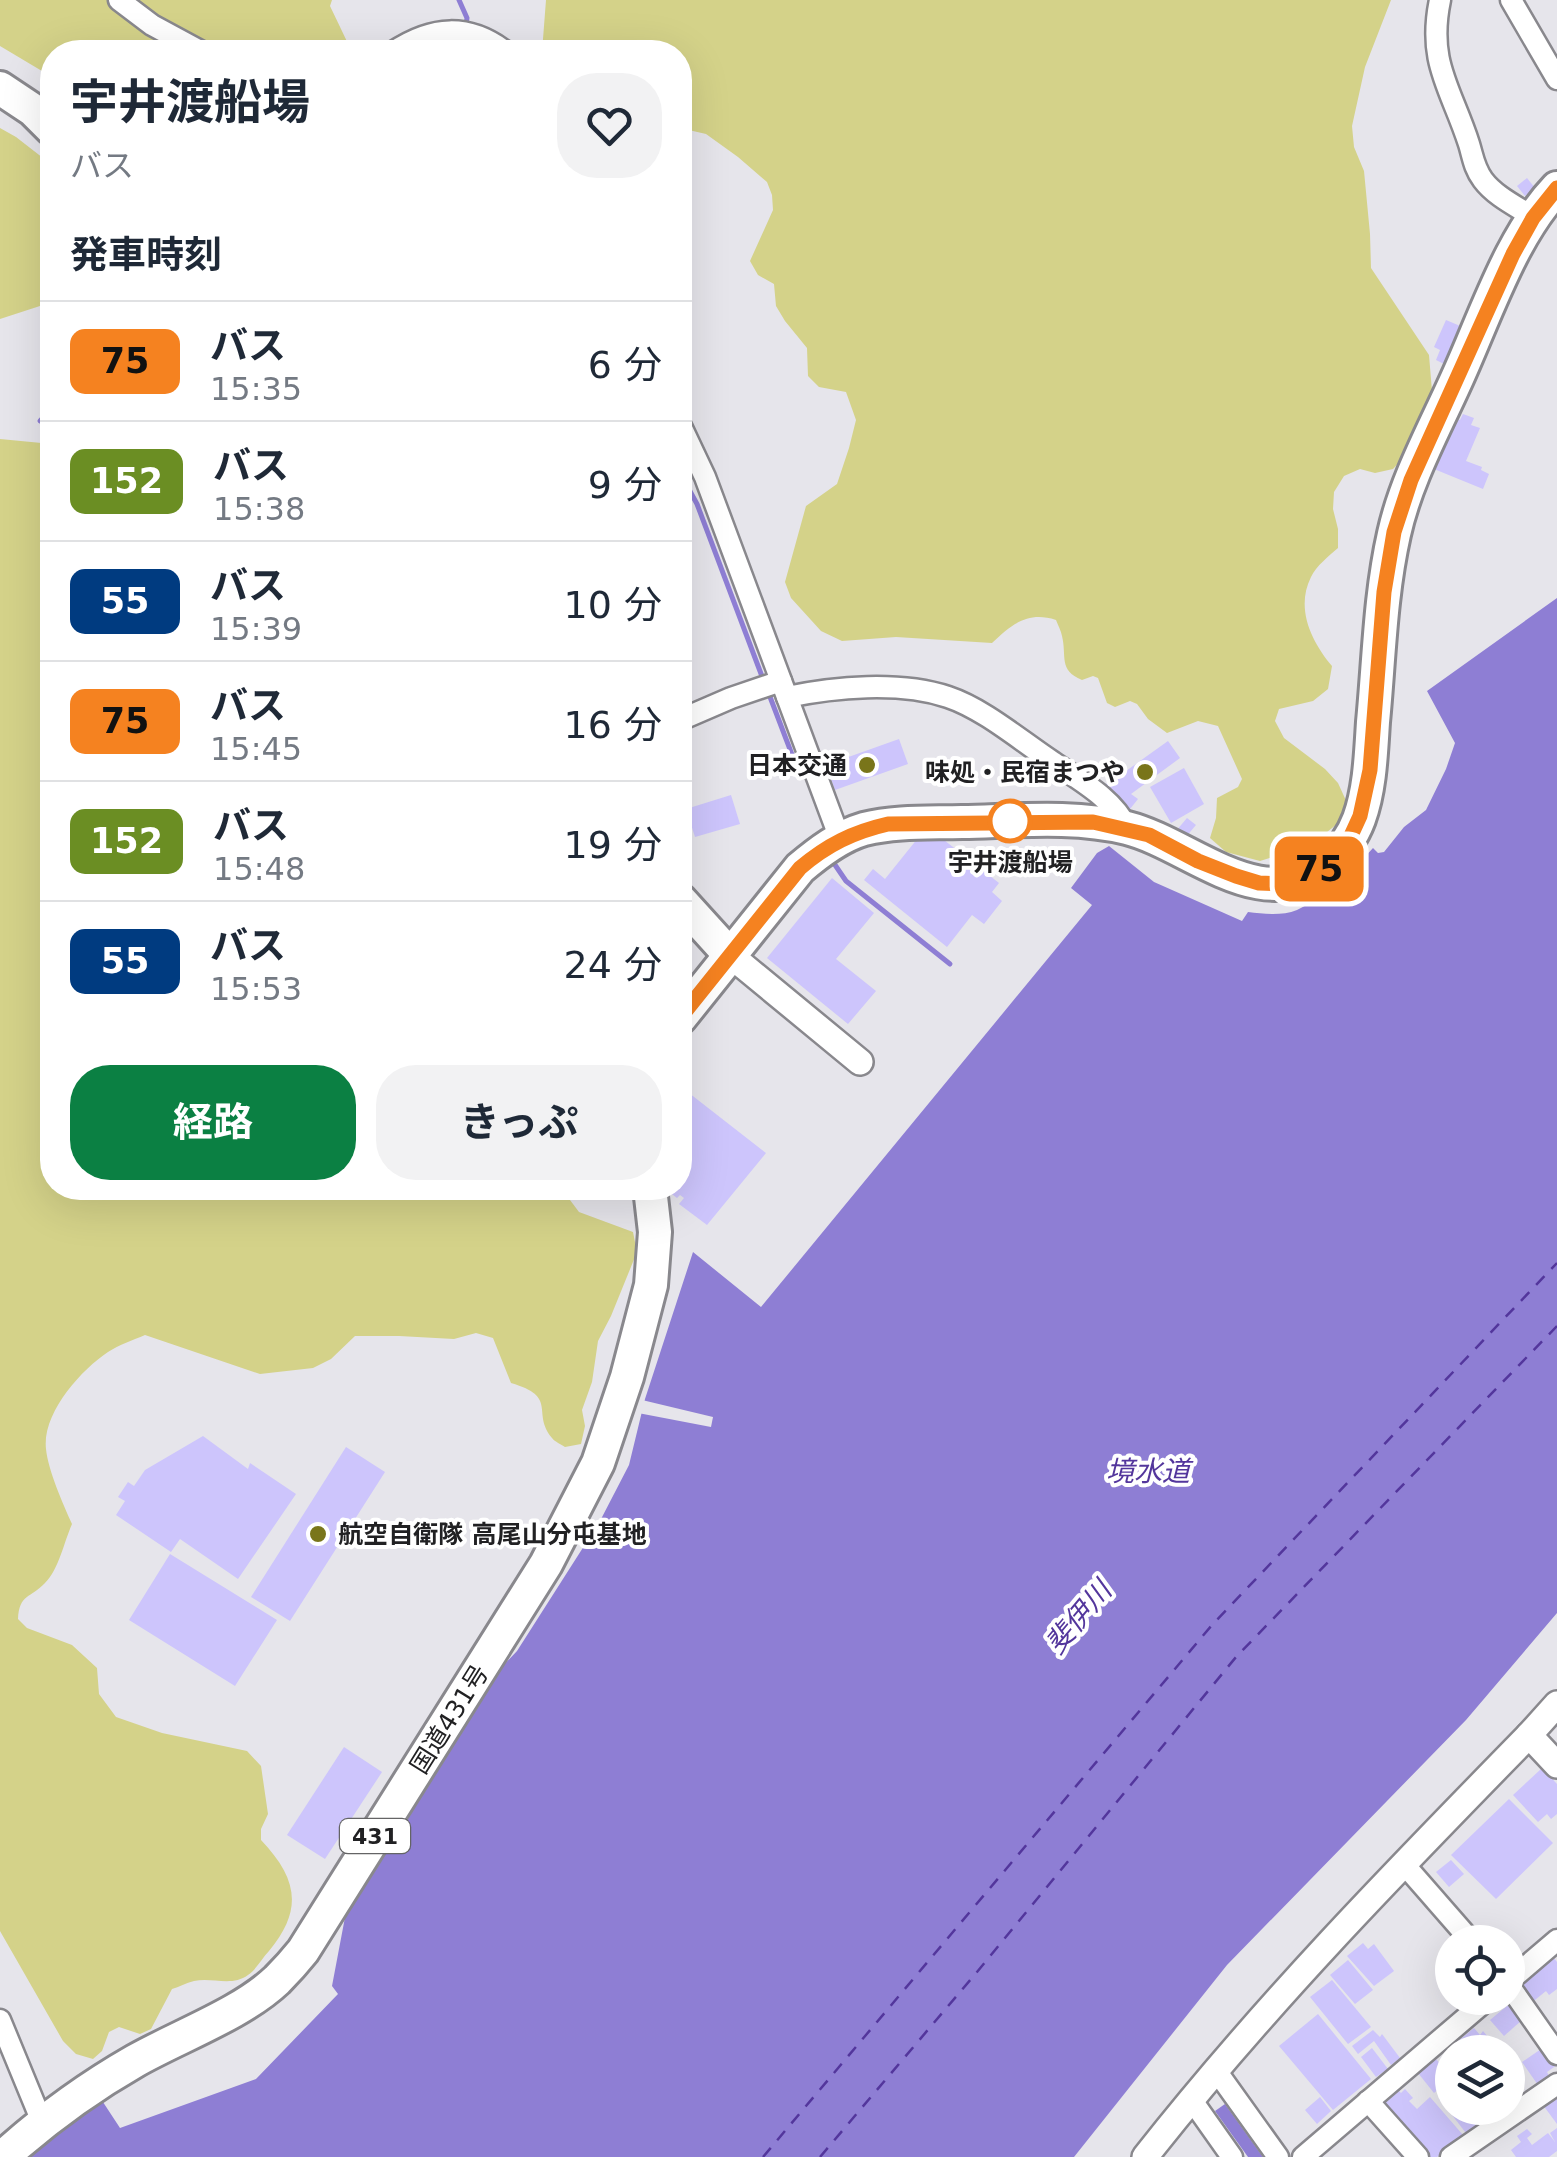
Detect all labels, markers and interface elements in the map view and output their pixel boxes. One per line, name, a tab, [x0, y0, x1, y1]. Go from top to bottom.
button: heart	[557, 73, 662, 178]
text: 宇井渡船場	[70, 74, 310, 130]
text: バス	[70, 147, 134, 185]
text: 発車時刻	[70, 233, 222, 277]
text: バス	[210, 324, 286, 368]
text: 75	[101, 341, 149, 381]
text: 6 分	[588, 343, 662, 387]
text: 15:35	[210, 370, 302, 408]
text: バス	[213, 444, 289, 488]
text: 152	[90, 461, 163, 501]
text: 9 分	[588, 463, 662, 507]
text: 15:38	[213, 490, 305, 528]
text: バス	[210, 564, 286, 608]
text: 55	[101, 581, 149, 621]
text: 10 分	[564, 583, 662, 627]
text: 15:39	[210, 610, 302, 648]
text: バス	[210, 684, 286, 728]
text: 75	[101, 701, 149, 741]
text: 16 分	[564, 703, 662, 747]
text: 15:45	[210, 730, 302, 768]
place label: 日本交通	[747, 751, 847, 780]
marker: 日本交通	[856, 754, 878, 776]
place label: 味処・民宿まつや	[925, 758, 1125, 787]
marker: 味処・民宿まつや	[1134, 761, 1156, 783]
marker: 宇井渡船場	[989, 800, 1031, 842]
text: バス	[213, 804, 289, 848]
text: 152	[90, 821, 163, 861]
text: 19 分	[564, 823, 662, 867]
line badge: 75	[1274, 836, 1364, 902]
place label: 宇井渡船場	[947, 848, 1073, 877]
text: 75	[1295, 849, 1343, 889]
text: 15:48	[213, 850, 305, 888]
text: バス	[210, 924, 286, 968]
text: 55	[101, 941, 149, 981]
text: 24 分	[564, 943, 662, 987]
text: 15:53	[210, 970, 302, 1008]
button: 経路	[70, 1065, 356, 1180]
button: きっぷ	[376, 1065, 662, 1180]
water label: 境水道	[1106, 1455, 1194, 1488]
place label: 航空自衛隊 高尾山分屯基地	[338, 1520, 647, 1549]
marker: 航空自衛隊 高尾山分屯基地	[307, 1523, 329, 1545]
water label: 斐伊川	[1039, 1572, 1120, 1660]
street label: 国道431号	[405, 1660, 494, 1779]
road number: 431	[340, 1819, 410, 1853]
map controls	[1435, 1925, 1525, 2125]
button: locate	[1435, 1925, 1525, 2015]
button: layers	[1435, 2035, 1525, 2125]

